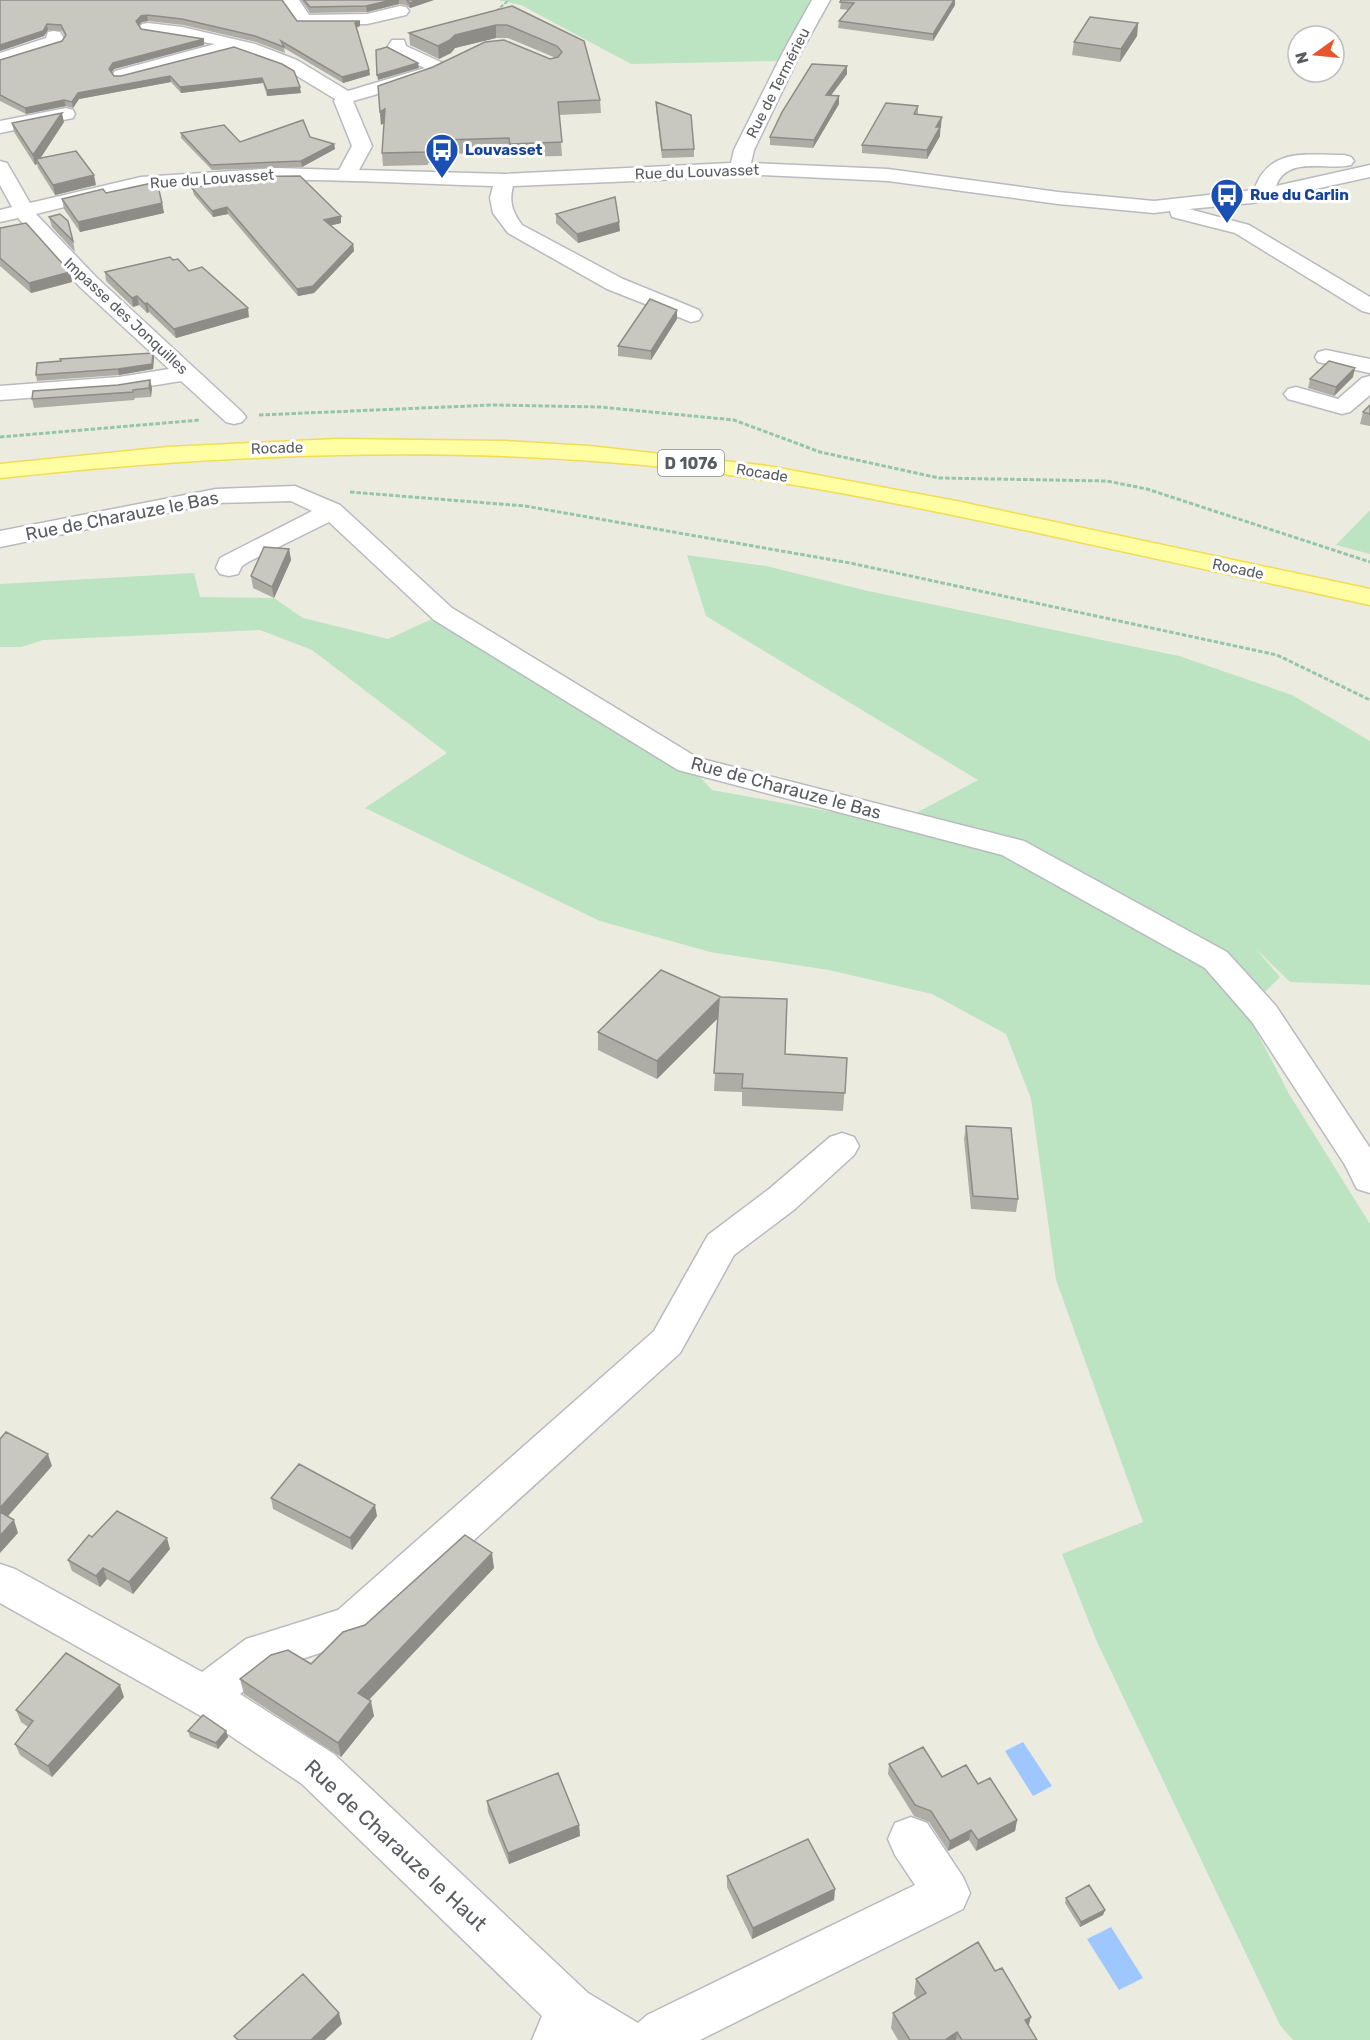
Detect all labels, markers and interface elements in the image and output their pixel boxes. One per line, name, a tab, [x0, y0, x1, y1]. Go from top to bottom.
north arrow	[1286, 24, 1346, 84]
street label: Rue de Termérieu	[742, 25, 814, 141]
text: N	[1291, 50, 1313, 66]
bus stop icon: Louvasset	[424, 132, 460, 179]
place label: Louvasset	[465, 141, 543, 159]
street label: Rue du Louvasset	[635, 161, 760, 183]
street label: Rue du Louvasset	[149, 166, 275, 192]
bus stop icon: Rue du Carlin	[1209, 177, 1245, 224]
place label: Rue du Carlin	[1250, 186, 1349, 204]
street label: Impasse des Jonquilles	[60, 254, 192, 378]
street label: Rocade	[251, 438, 303, 458]
road number: D 1076	[658, 450, 724, 476]
street label: Rocade	[735, 460, 789, 486]
street label: Rue de Charauze le Bas	[24, 486, 220, 546]
street label: Rocade	[1211, 555, 1265, 583]
street label: Rue de Charauze le Bas	[688, 752, 884, 824]
street label: Rue de Charauze le Haut	[300, 1754, 492, 1936]

